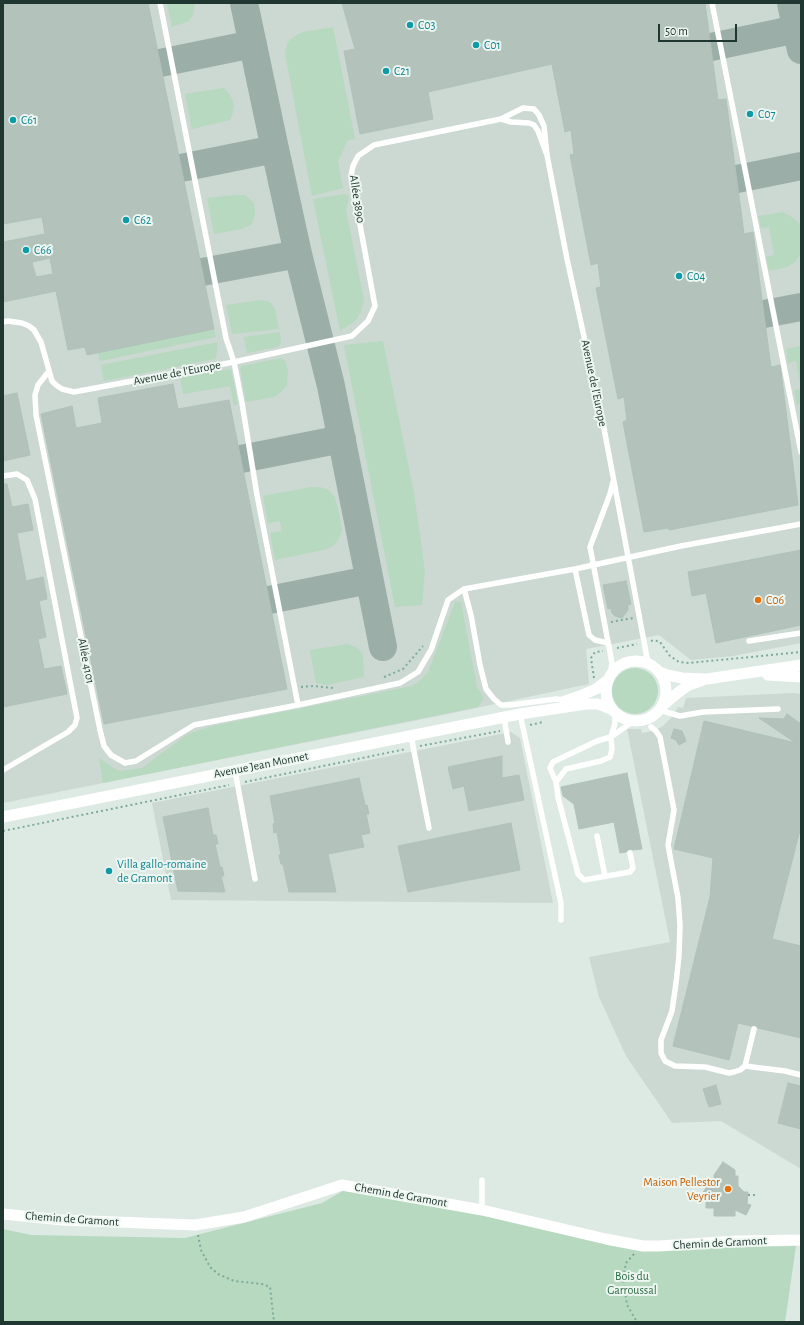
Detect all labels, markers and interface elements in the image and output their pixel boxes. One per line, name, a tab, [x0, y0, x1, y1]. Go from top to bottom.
scale bar	[660, 16, 739, 42]
place label: C03	[418, 18, 436, 32]
marker: C03	[405, 20, 415, 30]
text: 50 m	[665, 25, 688, 37]
place label: C01	[484, 38, 501, 52]
marker: C01	[471, 40, 481, 50]
place label: C21	[394, 64, 410, 78]
marker: C21	[381, 66, 391, 76]
place label: C07	[758, 107, 776, 121]
marker: C07	[745, 109, 755, 119]
place label: C61	[21, 113, 37, 127]
marker: C61	[8, 115, 18, 125]
street label: Allée 3890	[346, 174, 368, 224]
place label: C62	[134, 213, 151, 227]
marker: C62	[121, 215, 131, 225]
place label: C66	[34, 243, 52, 257]
marker: C66	[21, 245, 31, 255]
place label: C04	[687, 269, 705, 283]
marker: C04	[674, 271, 684, 281]
street label: Avenue de l'Europe	[578, 338, 610, 428]
street label: Avenue de l'Europe	[132, 357, 222, 389]
place label: C06	[766, 593, 784, 607]
marker: C06	[753, 595, 763, 605]
street label: Allée 4101	[75, 637, 97, 685]
street label: Avenue Jean Monnet	[212, 749, 310, 781]
place label: Villa gallo-romaine de Gramont	[117, 857, 206, 885]
marker: Villa gallo-romaine de Gramont	[104, 866, 114, 876]
place label: Maison Pellestor Veyrier	[643, 1175, 720, 1203]
street label: Chemin de Gramont	[353, 1180, 449, 1210]
marker: Maison Pellestor Veyrier	[723, 1184, 733, 1194]
street label: Chemin de Gramont	[25, 1209, 119, 1229]
street label: Chemin de Gramont	[673, 1233, 767, 1253]
park label: Bois du Garroussal	[607, 1269, 657, 1297]

